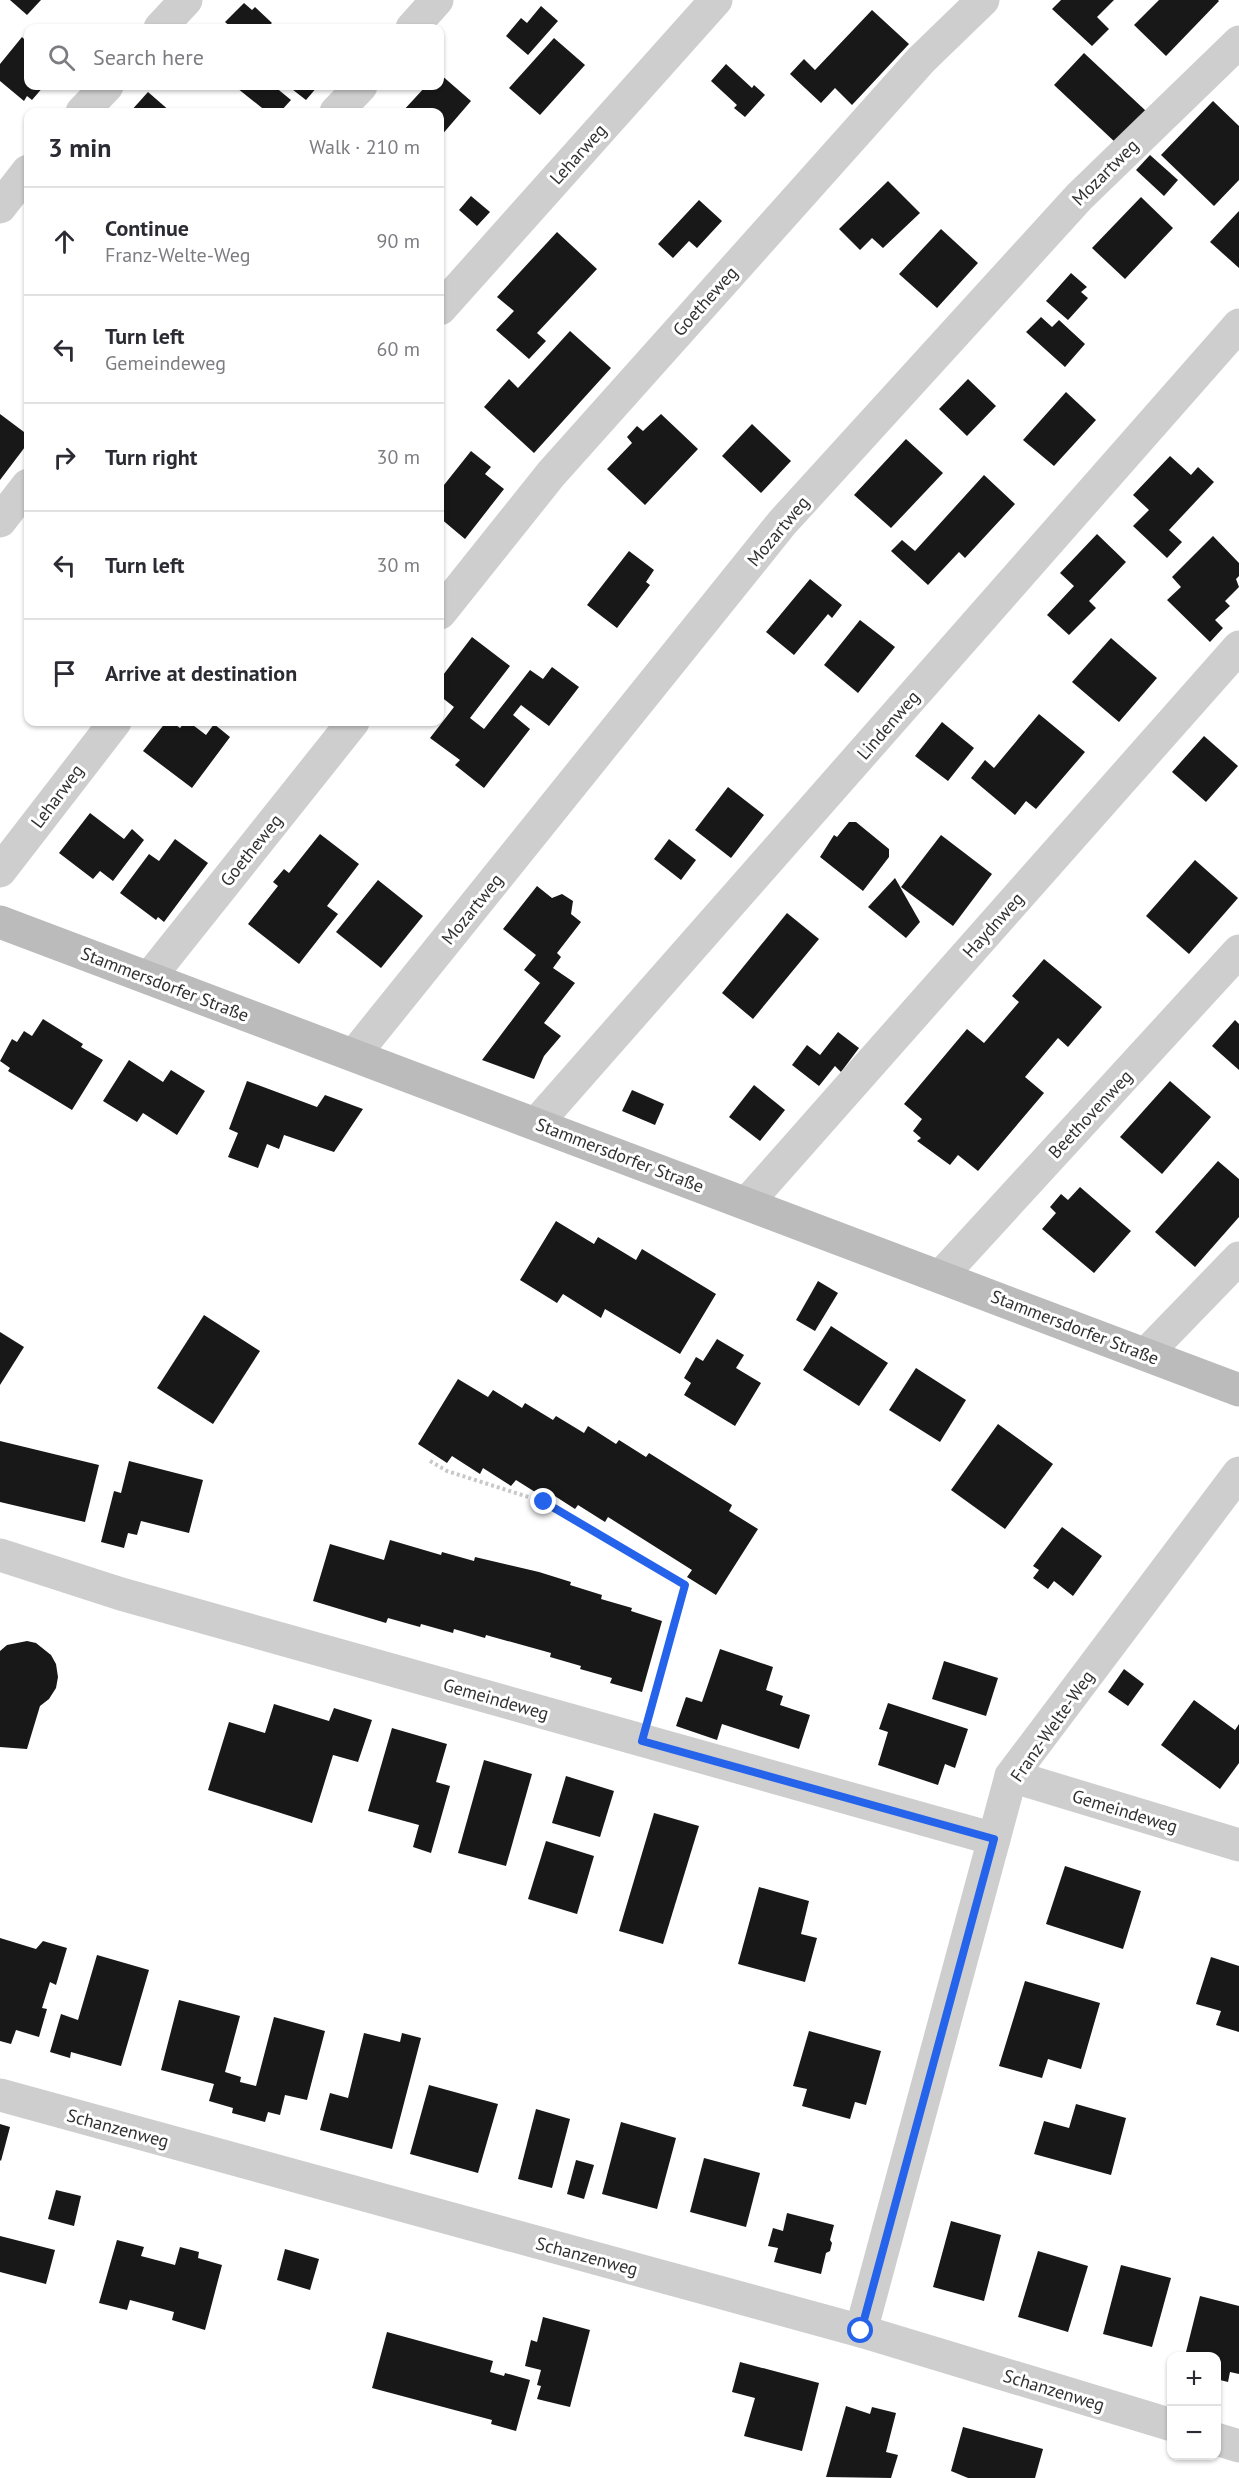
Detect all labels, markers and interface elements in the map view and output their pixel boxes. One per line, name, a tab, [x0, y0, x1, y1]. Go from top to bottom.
search box	[24, 24, 444, 90]
icon: search	[45, 41, 78, 74]
text: Search here	[93, 43, 204, 71]
street label: Leharweg	[545, 119, 611, 189]
text: 3 min	[48, 131, 111, 164]
text: Walk · 210 m	[309, 134, 420, 160]
street label: Mozartweg	[1067, 134, 1143, 210]
text: Continue	[105, 214, 189, 242]
icon: ahead	[48, 225, 81, 258]
text: 90 m	[377, 228, 420, 254]
text: Franz-Welte-Weg	[105, 242, 250, 268]
street label: Goetheweg	[668, 261, 742, 341]
text: Turn left	[105, 322, 185, 350]
icon: left	[48, 333, 81, 366]
text: 60 m	[377, 336, 420, 362]
text: Gemeindeweg	[105, 350, 226, 376]
icon: right	[48, 441, 81, 474]
text: Turn right	[105, 443, 197, 471]
text: 30 m	[377, 444, 420, 470]
street label: Mozartweg	[742, 491, 814, 571]
icon: left	[48, 549, 81, 582]
text: Turn left	[105, 551, 185, 579]
text: 30 m	[377, 552, 420, 578]
icon: arrive	[48, 657, 81, 690]
text: Arrive at destination	[105, 659, 297, 687]
street label: Lindenweg	[852, 686, 924, 764]
street label: Leharweg	[26, 760, 88, 832]
street label: Goetheweg	[215, 809, 287, 891]
street label: Mozartweg	[436, 869, 508, 949]
street label: Haydnweg	[957, 887, 1029, 963]
street label: Stammersdorfer Straße	[78, 941, 252, 1027]
street label: Beethovenweg	[1043, 1065, 1137, 1163]
street label: Stammersdorfer Straße	[533, 1112, 707, 1198]
street label: Stammersdorfer Straße	[988, 1284, 1162, 1370]
route end	[530, 1488, 556, 1514]
street label: Franz-Welte-Weg	[1005, 1666, 1099, 1786]
street label: Gemeindeweg	[441, 1673, 551, 1725]
street label: Gemeindeweg	[1070, 1784, 1180, 1838]
street label: Schanzenweg	[64, 2103, 172, 2153]
street label: Schanzenweg	[533, 2231, 641, 2281]
route start	[847, 2317, 873, 2343]
map controls	[1167, 2352, 1221, 2460]
button: +	[1167, 2352, 1221, 2406]
street label: Schanzenweg	[1001, 2364, 1107, 2416]
button: −	[1167, 2406, 1221, 2460]

